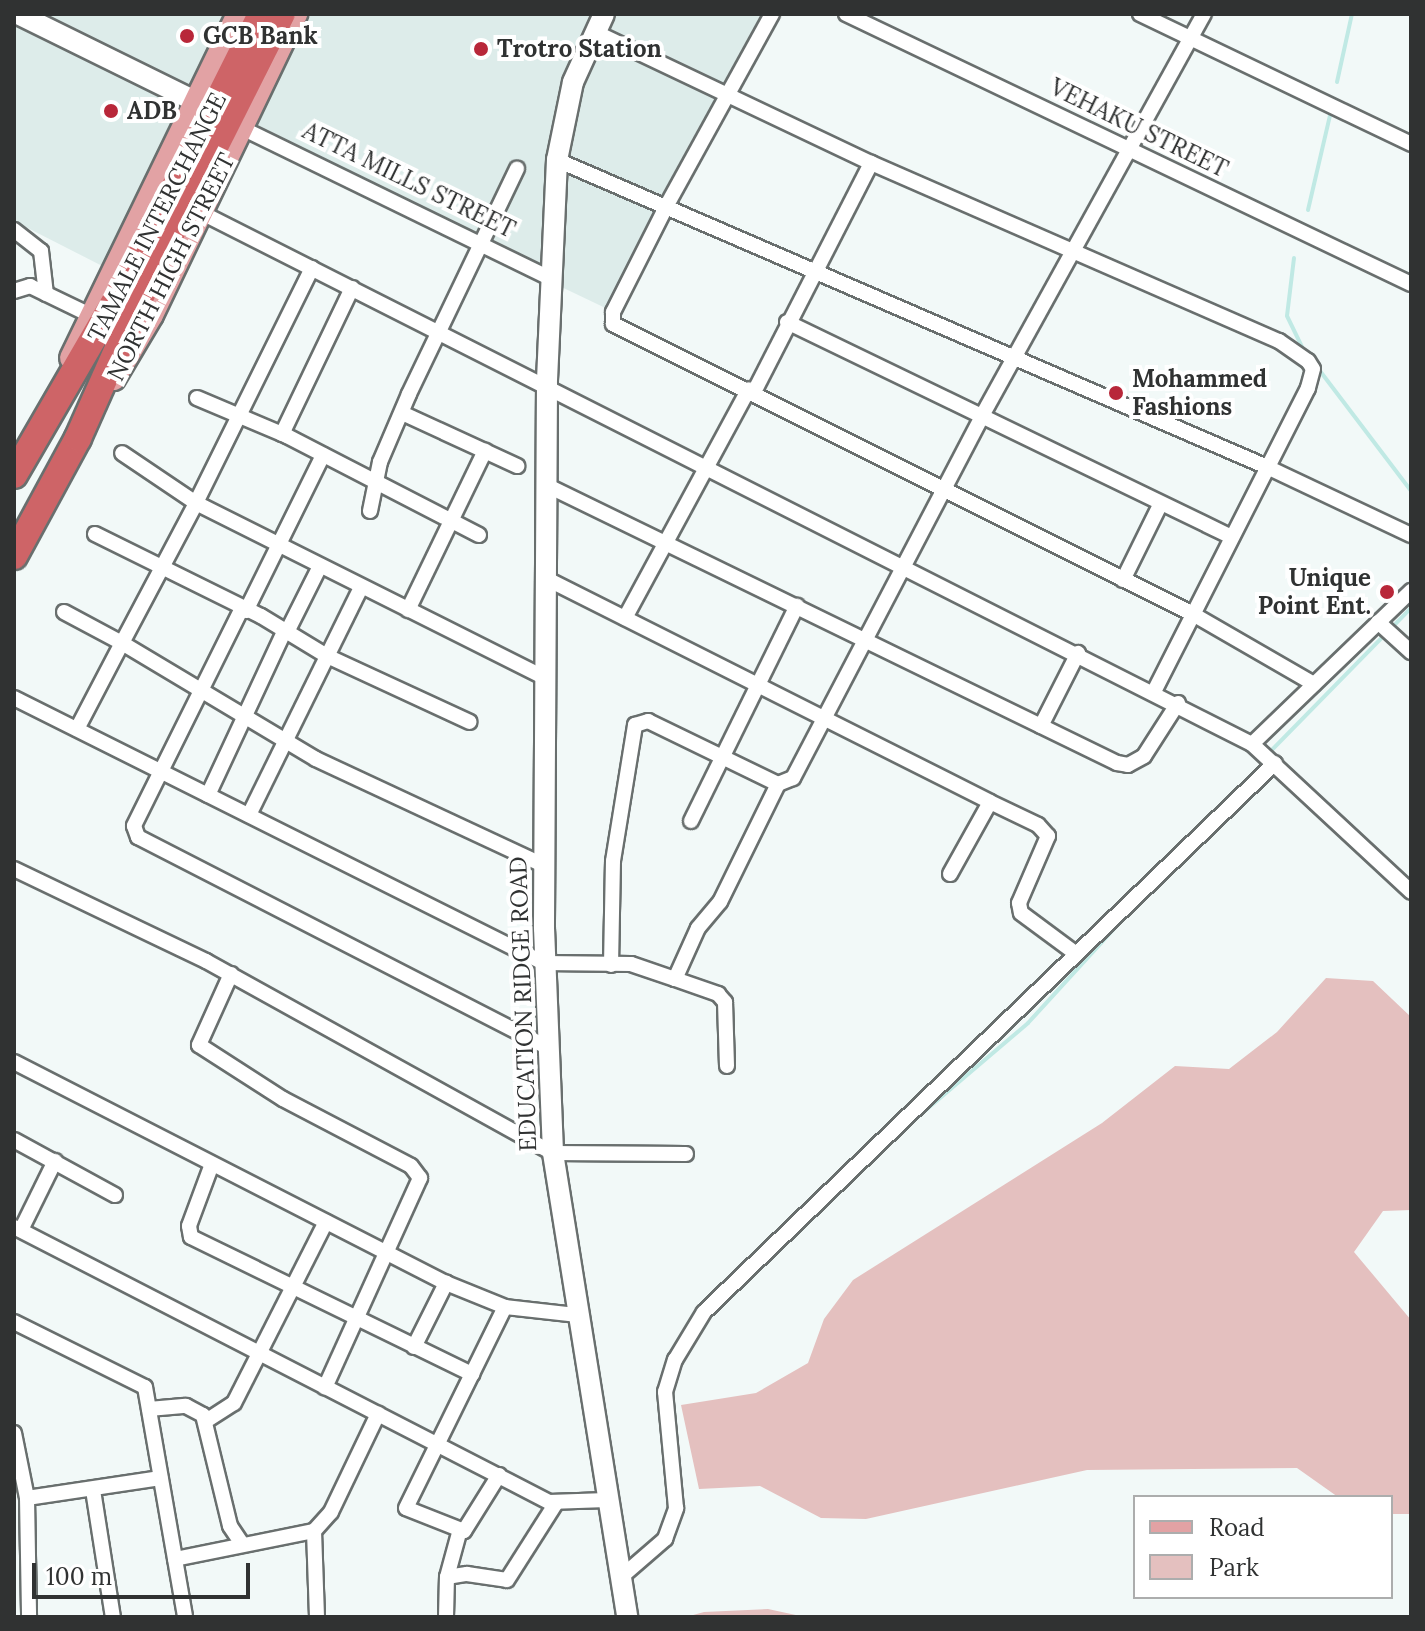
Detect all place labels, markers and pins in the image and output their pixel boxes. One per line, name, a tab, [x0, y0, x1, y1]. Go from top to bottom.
place label: GCB Bank	[203, 22, 318, 50]
marker: GCB Bank	[178, 27, 196, 45]
place label: Trotro Station	[497, 35, 662, 63]
marker: Trotro Station	[472, 40, 490, 58]
place label: ADB	[127, 97, 177, 125]
marker: ADB	[102, 102, 120, 120]
place label: Mohammed Fashions	[1132, 365, 1267, 421]
marker: Mohammed Fashions	[1107, 384, 1125, 402]
place label: Unique Point Ent.	[1258, 564, 1371, 620]
marker: Unique Point Ent.	[1378, 583, 1396, 601]

